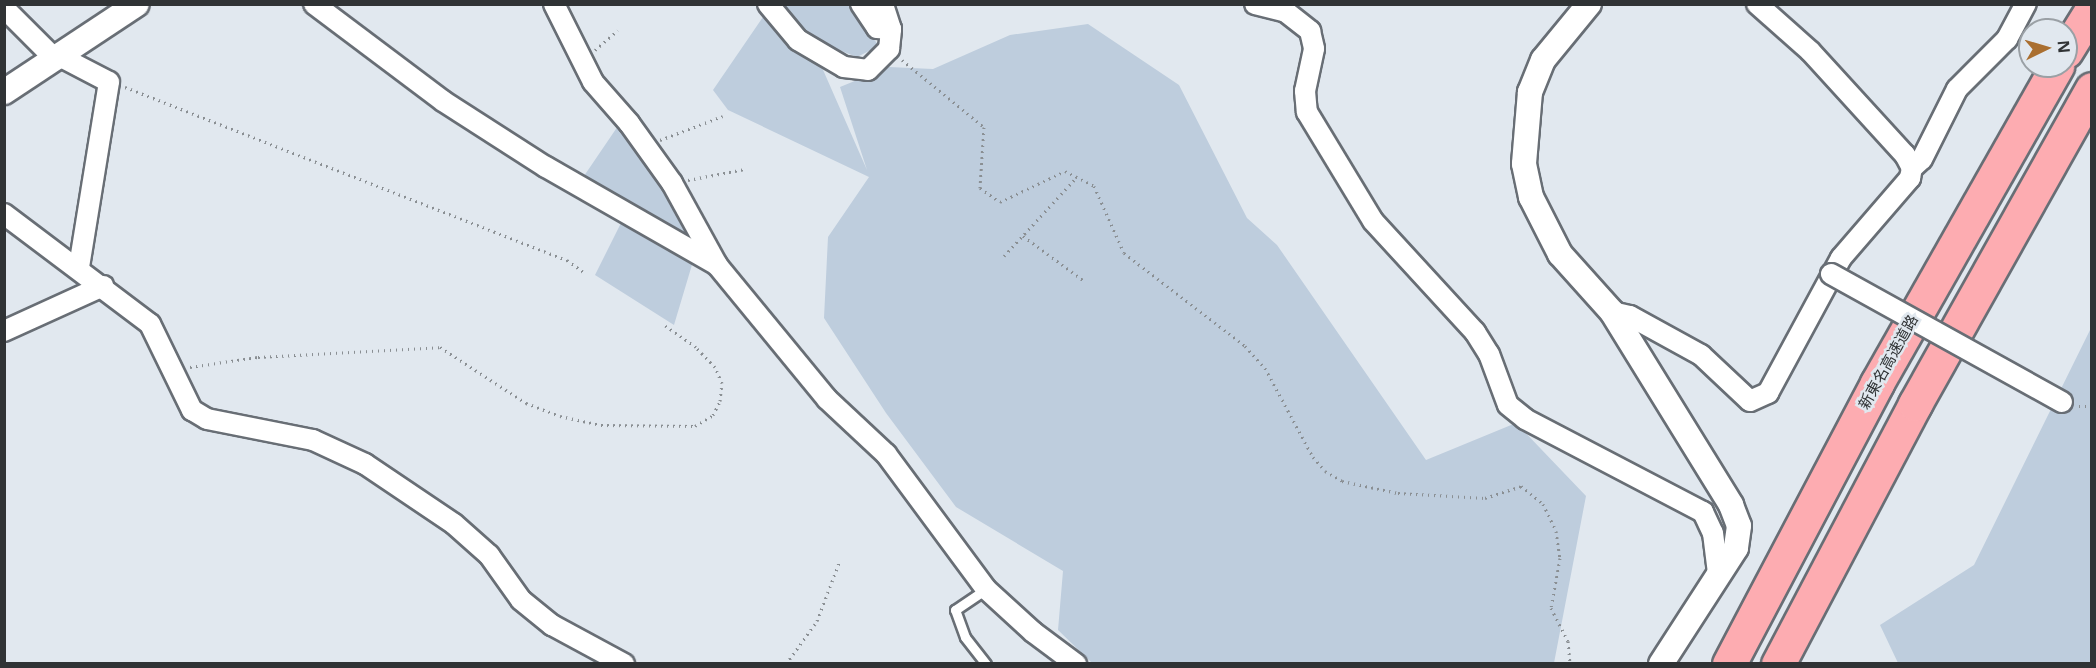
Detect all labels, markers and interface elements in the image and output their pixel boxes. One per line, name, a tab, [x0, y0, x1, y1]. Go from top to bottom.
north arrow	[2018, 18, 2078, 78]
text: N	[2052, 39, 2075, 54]
street label: 新東名高速道路	[1855, 312, 1921, 412]

